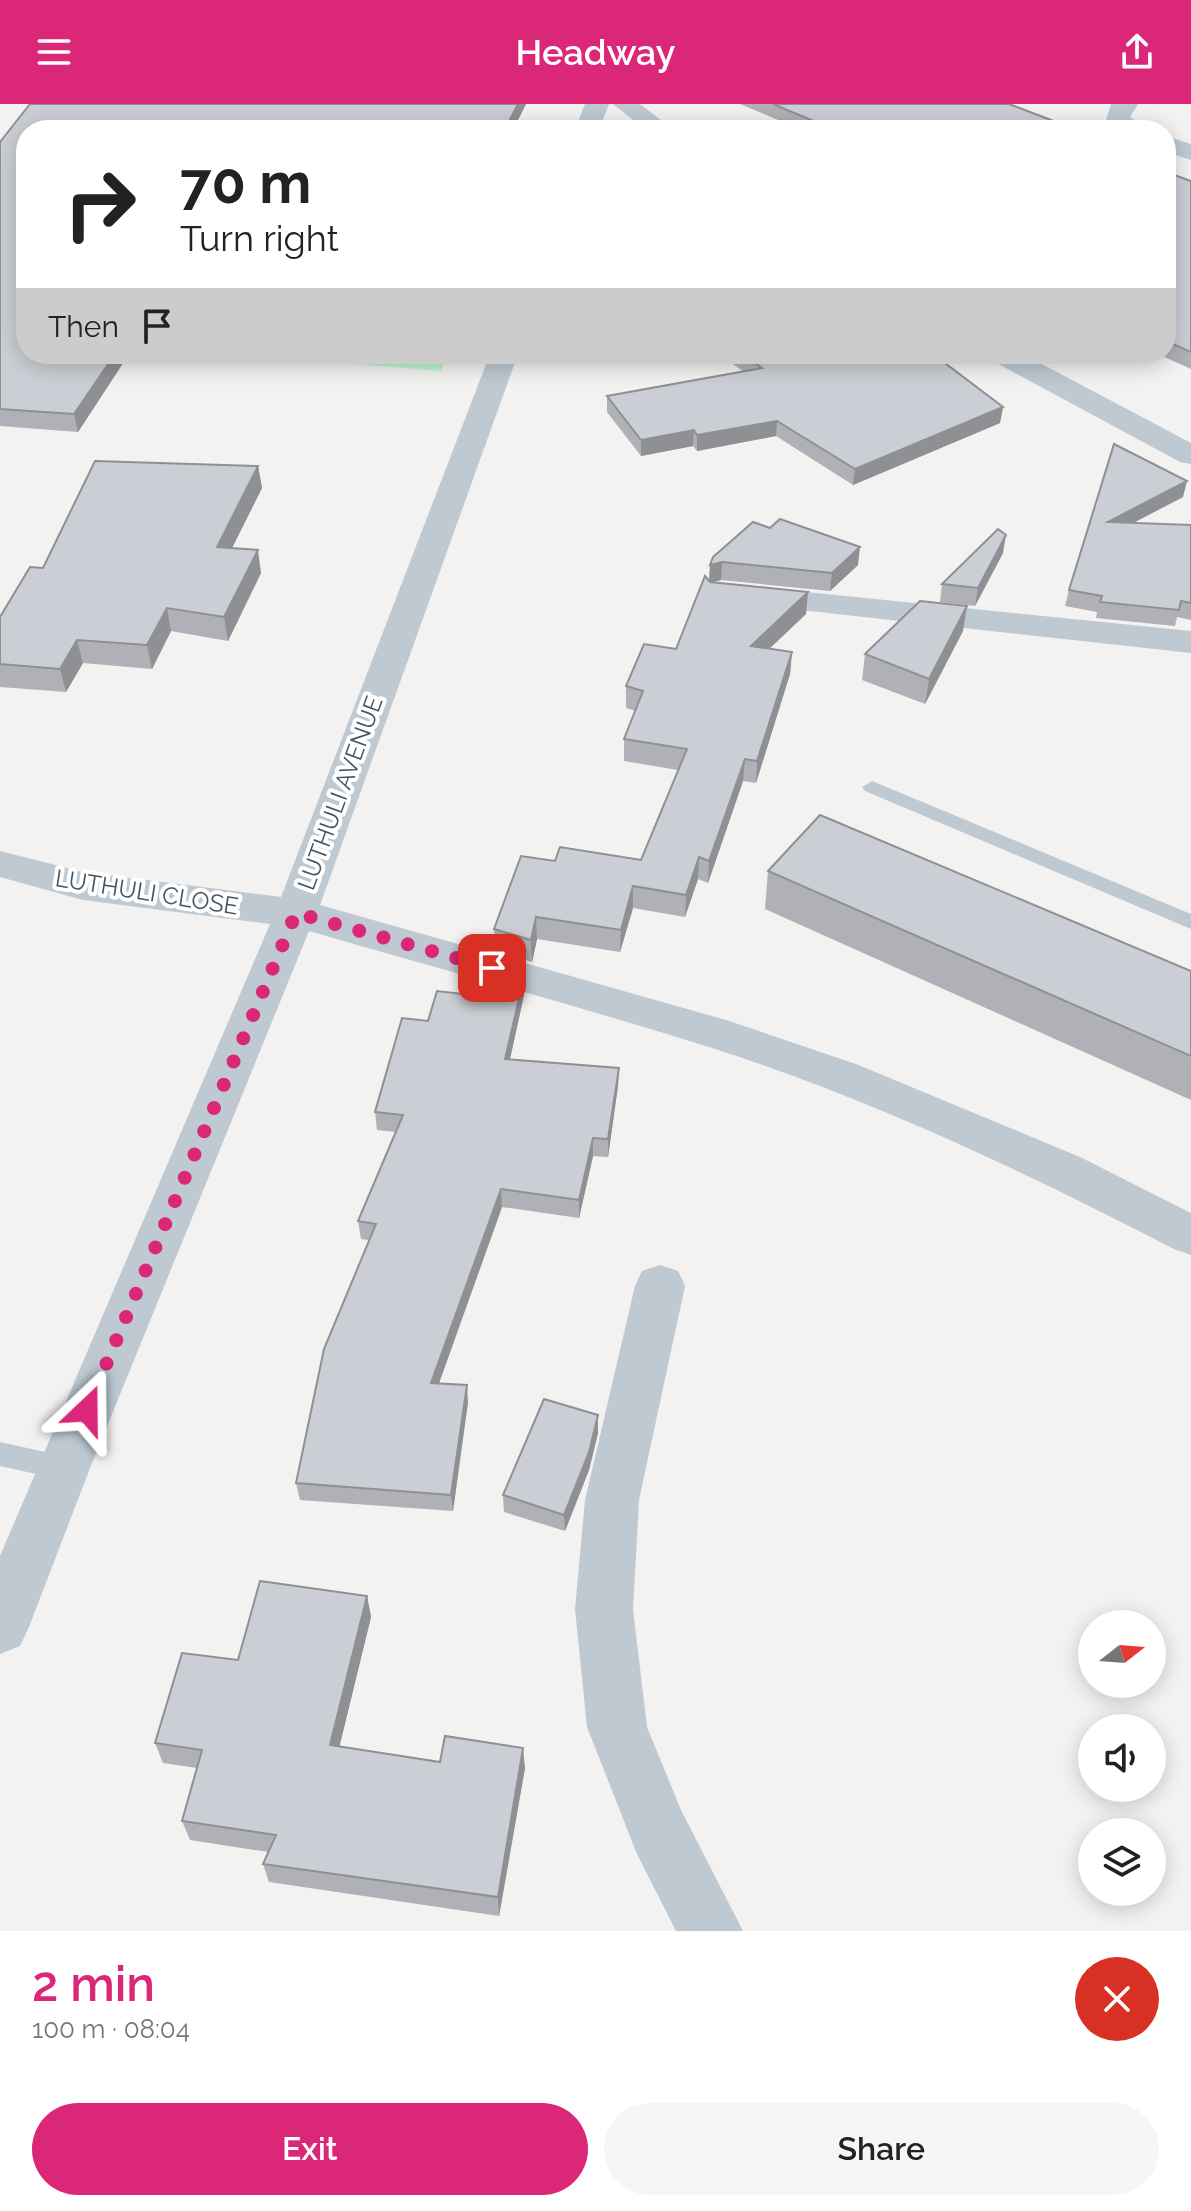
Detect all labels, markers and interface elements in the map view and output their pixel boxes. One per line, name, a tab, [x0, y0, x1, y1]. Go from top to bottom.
icon: menu	[32, 30, 76, 74]
icon: share	[1115, 30, 1159, 74]
text: Headway	[516, 31, 675, 73]
text: 70 m	[180, 150, 311, 216]
icon: right	[48, 152, 152, 256]
text: Turn right	[180, 217, 339, 259]
icon: arrive	[135, 304, 179, 348]
text: Then	[48, 309, 119, 344]
street label: LUTHULI AVENUE	[291, 692, 389, 894]
street label: LUTHULI CLOSE	[53, 863, 241, 921]
pin	[458, 934, 526, 1002]
icon: arrive	[470, 946, 514, 990]
position arrow	[45, 1368, 129, 1452]
north arrow	[1078, 1610, 1166, 1698]
map controls	[1078, 1610, 1166, 1906]
button: sound	[1078, 1714, 1166, 1802]
button: layers	[1078, 1818, 1166, 1906]
text: 2 min	[32, 1956, 155, 2012]
button: close	[1075, 1957, 1159, 2041]
text: 100 m · 08:04	[32, 2014, 190, 2044]
button: Exit	[32, 2103, 588, 2195]
button: Share	[604, 2103, 1159, 2195]

